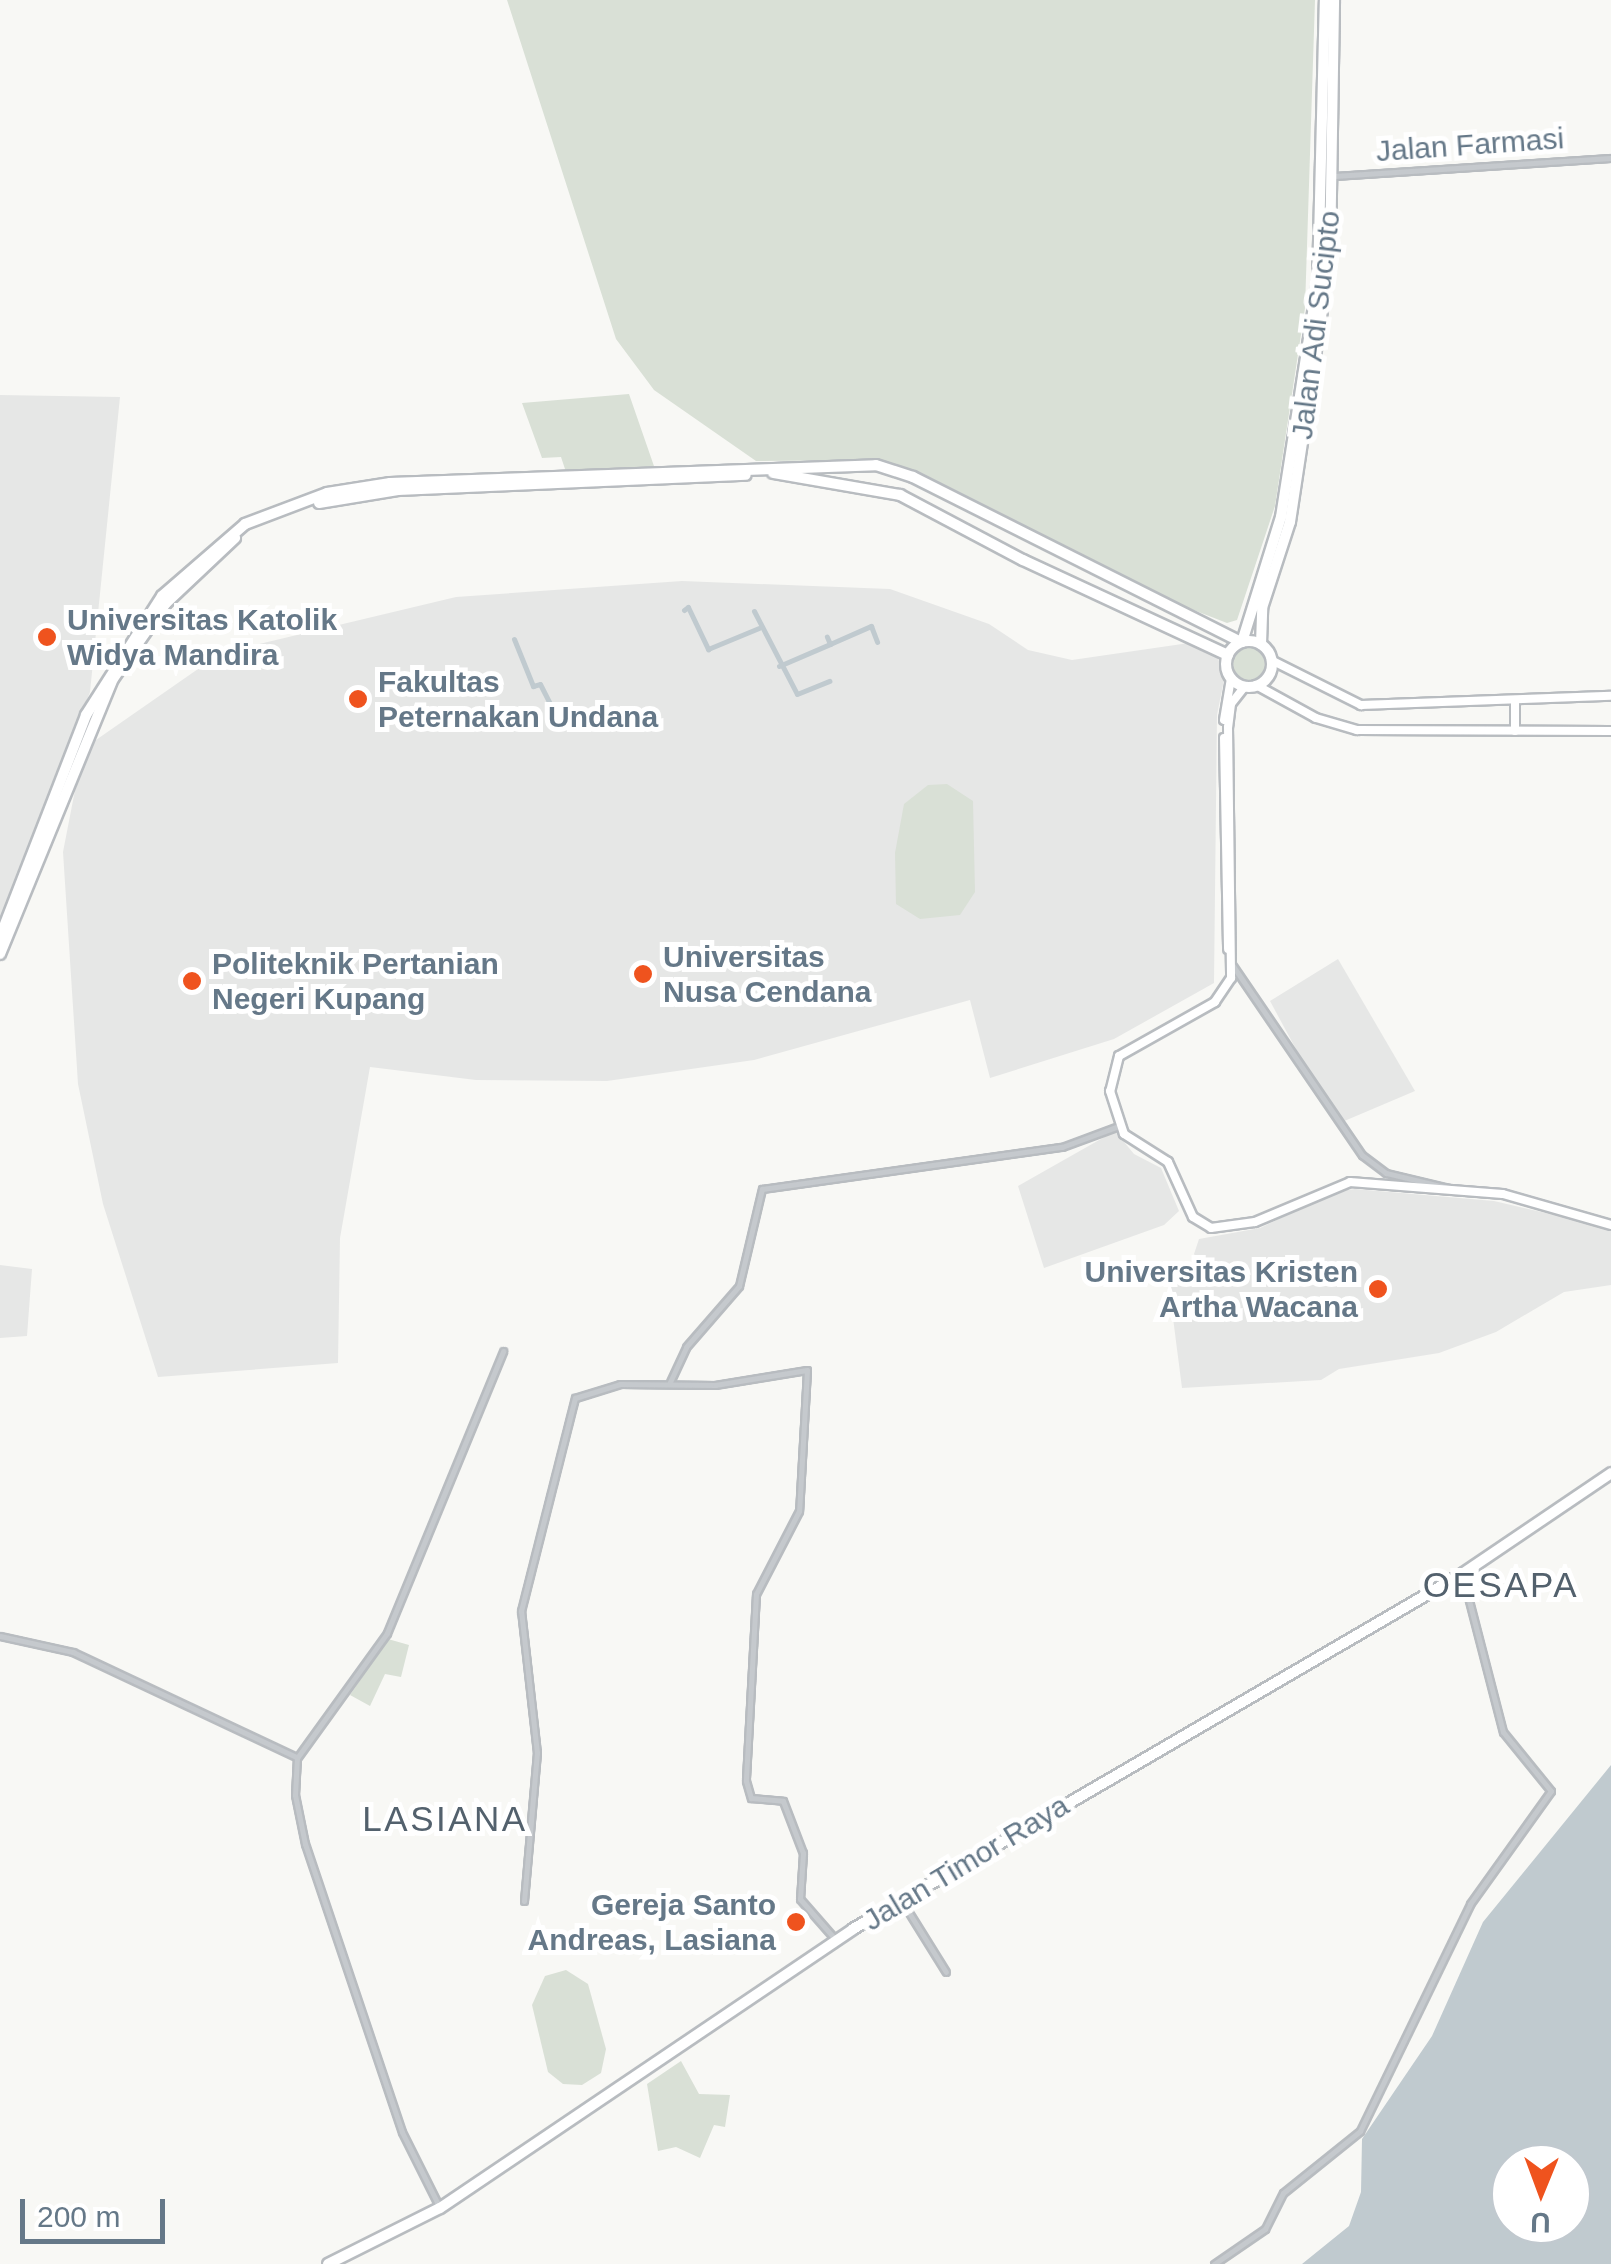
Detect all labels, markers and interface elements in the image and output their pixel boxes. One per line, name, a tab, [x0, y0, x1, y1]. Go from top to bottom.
street label: Jalan Farmasi	[1375, 120, 1565, 170]
street label: Jalan Adi Sucipto	[1284, 208, 1348, 442]
place label: Universitas Katolik Widya Mandira	[67, 602, 337, 672]
marker: Universitas Katolik Widya Mandira	[36, 626, 58, 648]
place label: Fakultas Peternakan Undana	[378, 664, 658, 734]
marker: Fakultas Peternakan Undana	[347, 688, 369, 710]
place label: Universitas Nusa Cendana	[663, 939, 871, 1010]
place label: Politeknik Pertanian Negeri Kupang	[212, 946, 499, 1016]
marker: Universitas Nusa Cendana	[632, 963, 654, 985]
marker: Politeknik Pertanian Negeri Kupang	[181, 970, 203, 992]
place label: Universitas Kristen Artha Wacana	[1085, 1254, 1358, 1324]
marker: Universitas Kristen Artha Wacana	[1367, 1278, 1389, 1300]
district label: OESAPA	[1423, 1564, 1579, 1606]
street label: Jalan Timor Raya	[856, 1787, 1076, 1939]
district label: LASIANA	[362, 1798, 528, 1840]
place label: Gereja Santo Andreas, Lasiana	[528, 1887, 776, 1958]
marker: Gereja Santo Andreas, Lasiana	[785, 1911, 807, 1933]
north arrow	[1491, 2144, 1591, 2244]
scale bar	[25, 2179, 170, 2241]
text: 200 m	[37, 2200, 120, 2233]
text: U	[1530, 2207, 1551, 2238]

